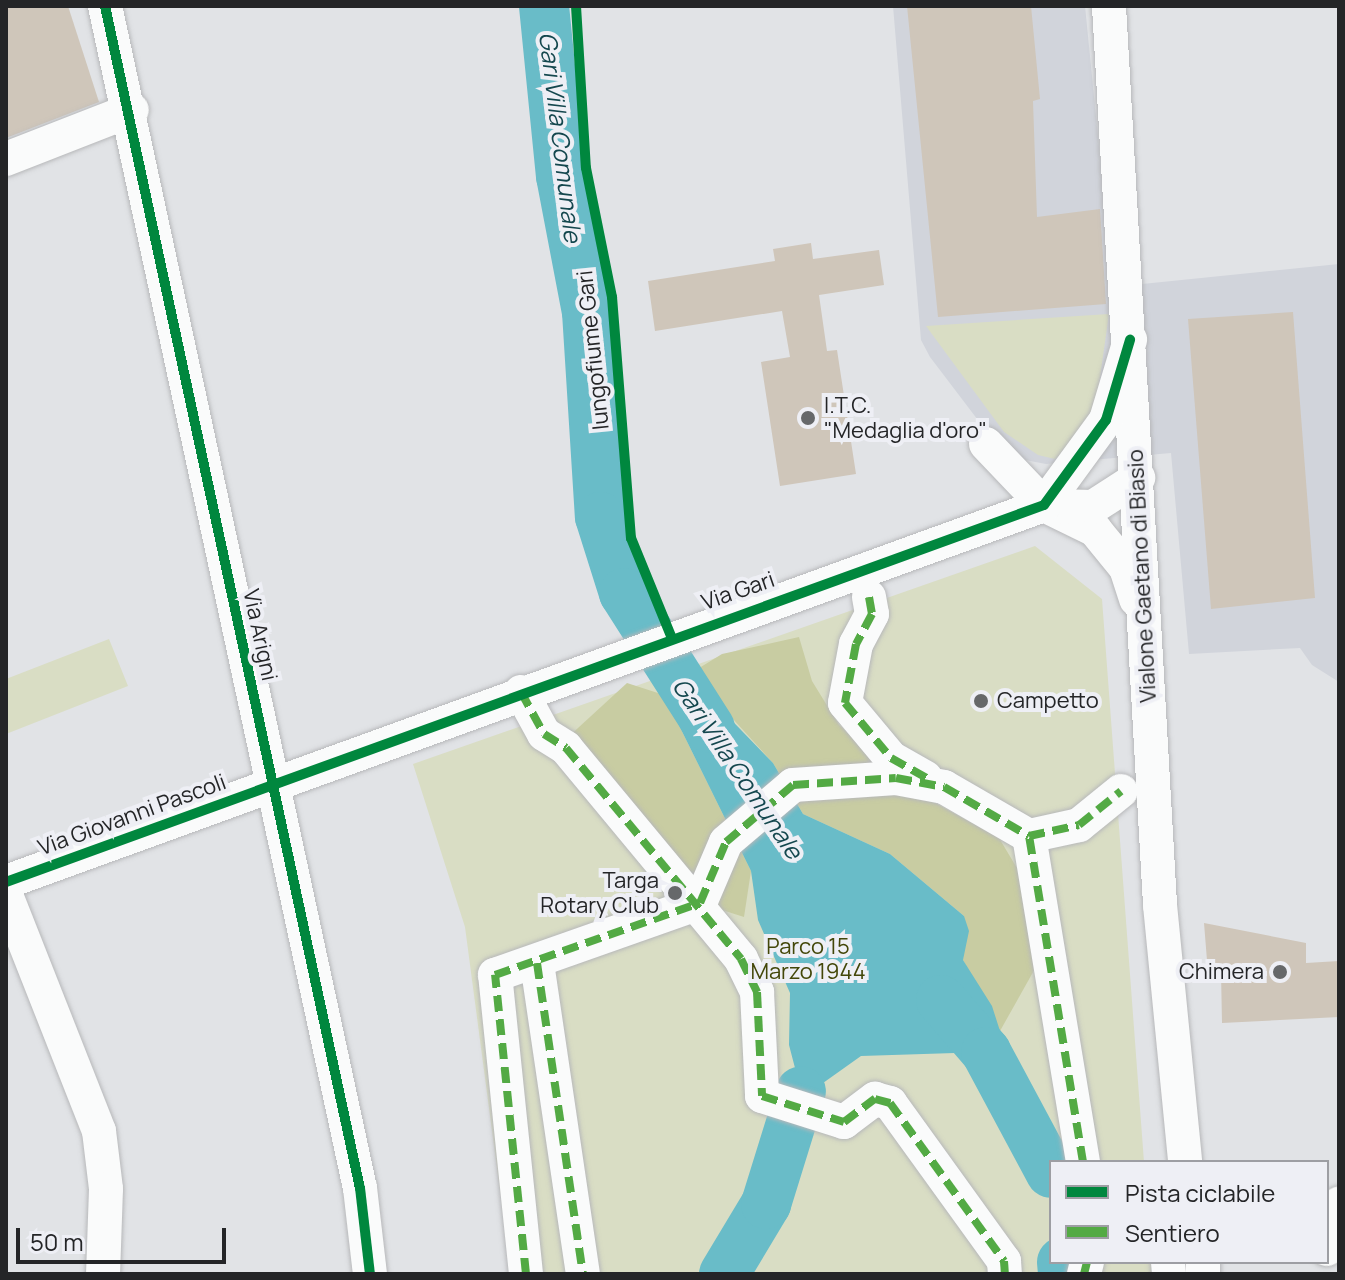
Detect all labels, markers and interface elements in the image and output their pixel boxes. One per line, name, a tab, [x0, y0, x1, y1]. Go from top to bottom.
water label: Gari Villa Comunale	[534, 30, 588, 244]
street label: lungofiume Gari	[571, 269, 615, 431]
place label: I.T.C. "Medaglia d'oro"	[824, 392, 987, 444]
marker: I.T.C. "Medaglia d'oro"	[799, 409, 817, 427]
street label: Vialone Gaetano di Biasio	[1122, 449, 1162, 703]
street label: Via Gari	[698, 566, 778, 616]
street label: Via Arigni	[237, 587, 283, 683]
water label: Gari Villa Comunale	[667, 672, 809, 864]
place label: Campetto	[997, 688, 1099, 714]
marker: Campetto	[972, 692, 990, 710]
street label: Via Giovanni Pascoli	[35, 769, 229, 861]
place label: Targa Rotary Club	[540, 867, 659, 918]
marker: Targa Rotary Club	[666, 884, 684, 902]
park label: Parco 15 Marzo 1944	[750, 933, 866, 984]
place label: Chimera	[1179, 959, 1264, 985]
marker: Chimera	[1271, 963, 1289, 981]
legend	[1049, 1160, 1329, 1264]
text: Pista ciclabile	[1125, 1176, 1275, 1209]
scale bar	[20, 1212, 230, 1262]
text: Sentiero	[1125, 1216, 1220, 1249]
text: 50 m	[30, 1225, 84, 1258]

